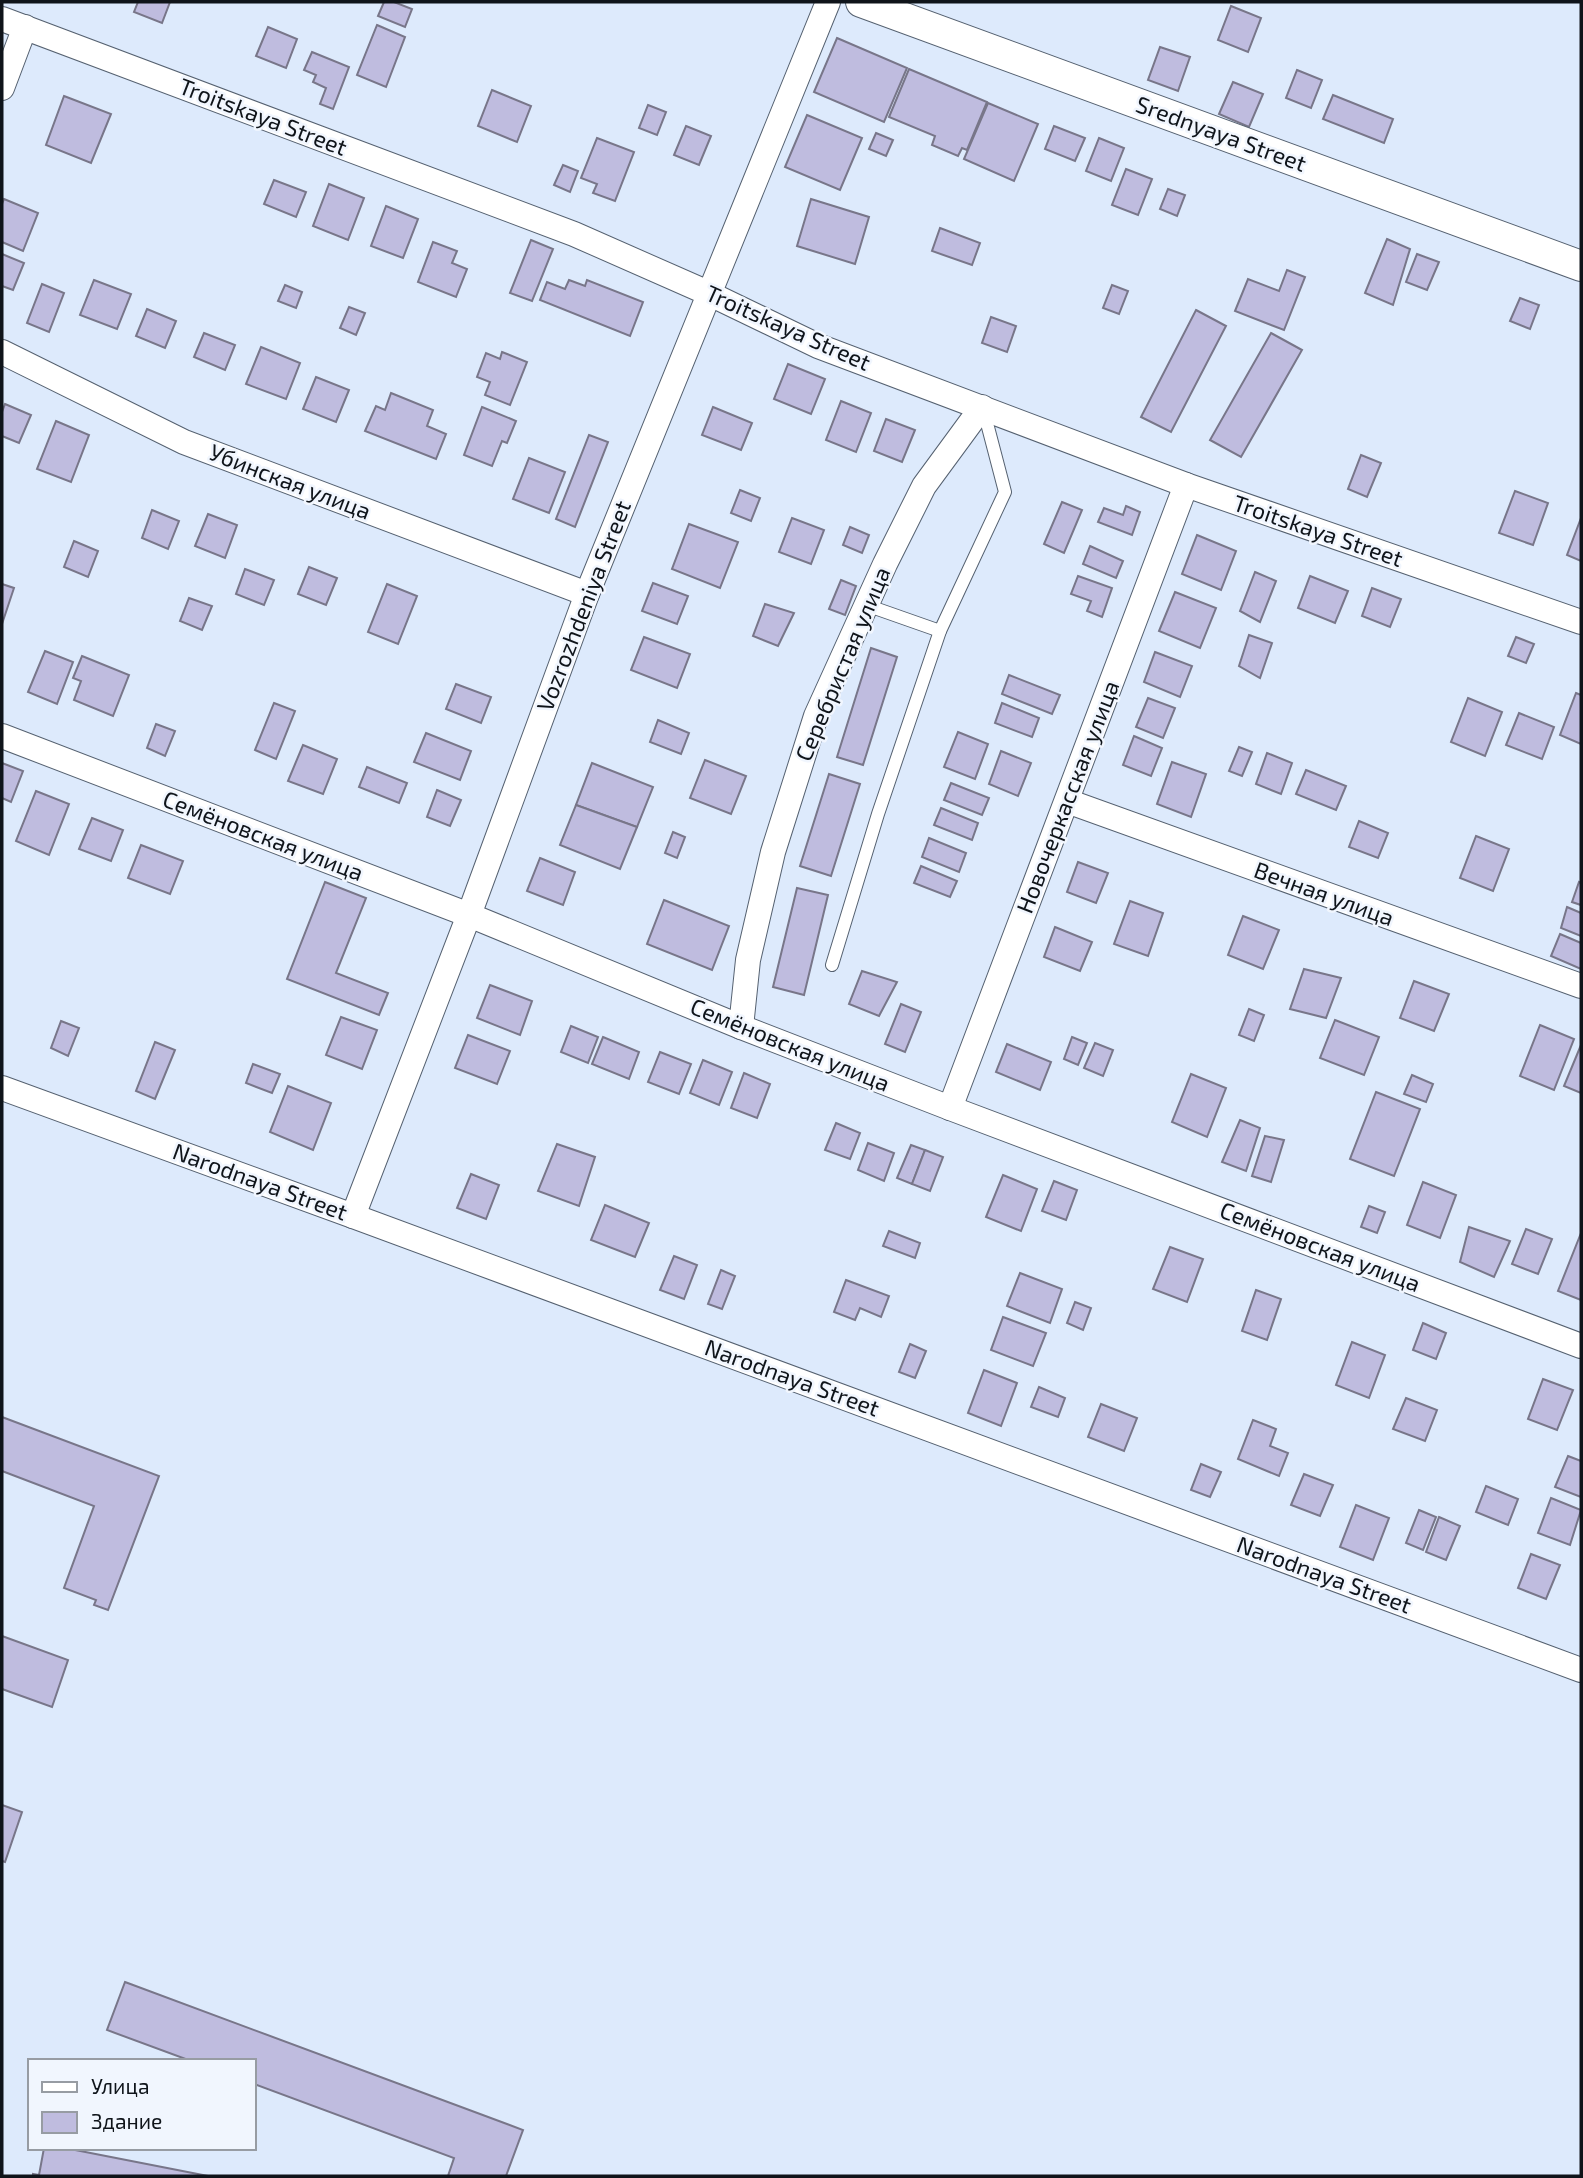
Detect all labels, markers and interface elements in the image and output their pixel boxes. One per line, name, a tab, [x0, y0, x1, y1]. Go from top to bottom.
street label: Troitskaya Street	[176, 71, 351, 161]
street label: Srednyaya Street	[1132, 89, 1311, 177]
street label: Troitskaya Street	[702, 278, 875, 376]
street label: Убинская улица	[205, 437, 375, 526]
street label: Troitskaya Street	[1230, 488, 1407, 572]
street label: Vozrozhdeniya Street	[530, 496, 636, 715]
street label: Серебристая улица	[788, 562, 897, 765]
street label: Новочеркасская улица	[1010, 676, 1125, 917]
street label: Семёновская улица	[159, 784, 367, 887]
street label: Вечная улица	[1250, 855, 1398, 932]
street label: Семёновская улица	[686, 991, 894, 1098]
street label: Narodnaya Street	[169, 1136, 352, 1226]
street label: Семёновская улица	[1216, 1195, 1424, 1298]
street label: Narodnaya Street	[701, 1332, 884, 1422]
street label: Narodnaya Street	[1233, 1529, 1416, 1619]
legend	[28, 2059, 256, 2150]
text: Улица	[91, 2073, 150, 2098]
text: Здание	[91, 2108, 162, 2133]

